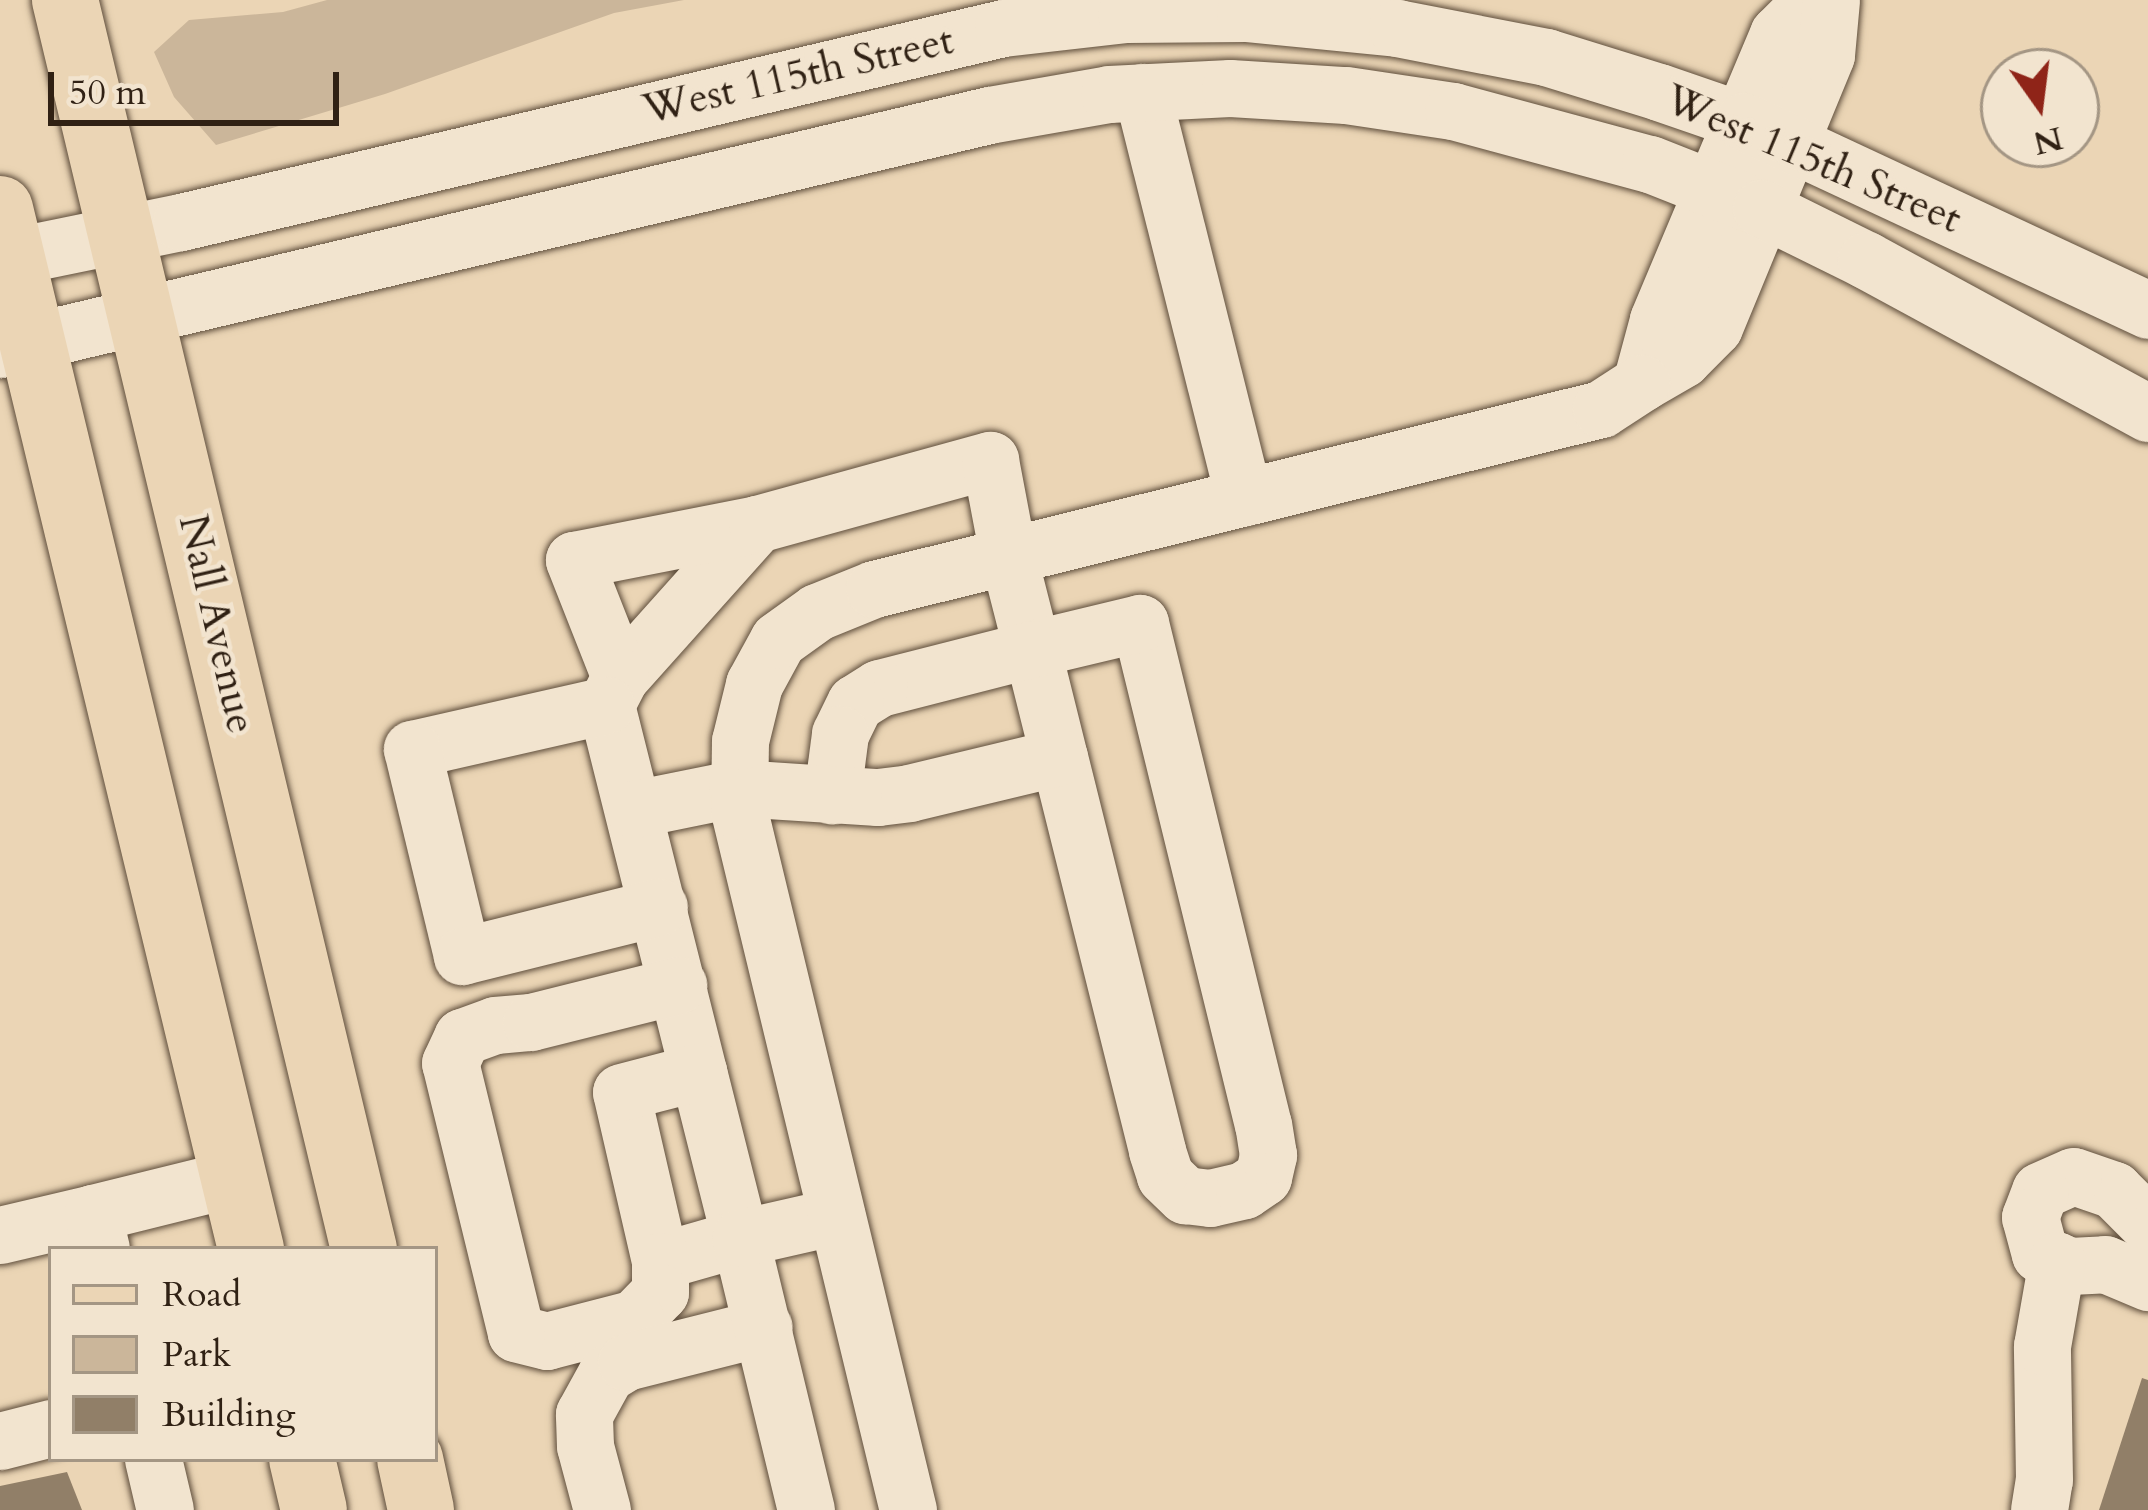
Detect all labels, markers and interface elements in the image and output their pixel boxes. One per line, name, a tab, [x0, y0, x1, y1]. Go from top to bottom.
street label: West 115th Street	[638, 15, 958, 135]
scale bar	[54, 48, 345, 122]
north arrow	[1980, 48, 2100, 168]
text: 50 m	[69, 68, 146, 117]
street label: West 115th Street	[1657, 74, 1969, 244]
text: N	[2029, 115, 2067, 166]
street label: Nall Avenue	[167, 510, 267, 738]
legend	[48, 1246, 438, 1462]
text: Road	[162, 1270, 241, 1319]
text: Park	[162, 1330, 231, 1379]
text: Building	[162, 1390, 295, 1439]

